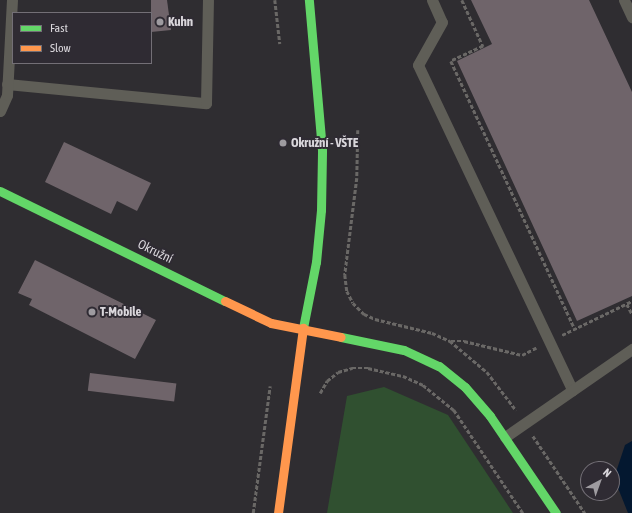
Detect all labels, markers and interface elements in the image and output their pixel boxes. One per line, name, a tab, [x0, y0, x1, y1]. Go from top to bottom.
legend	[12, 12, 152, 64]
place label: Kuhn	[168, 14, 193, 30]
marker: Kuhn	[155, 17, 165, 27]
text: Fast	[50, 21, 68, 35]
text: Slow	[50, 41, 71, 55]
place label: Okružní - VŠTE	[291, 135, 358, 151]
marker: Okružní - VŠTE	[278, 138, 288, 148]
street label: Okružní	[135, 237, 175, 267]
place label: T-Mobile	[100, 304, 141, 320]
marker: T-Mobile	[87, 307, 97, 317]
north arrow	[580, 461, 620, 501]
text: N	[601, 466, 614, 479]

